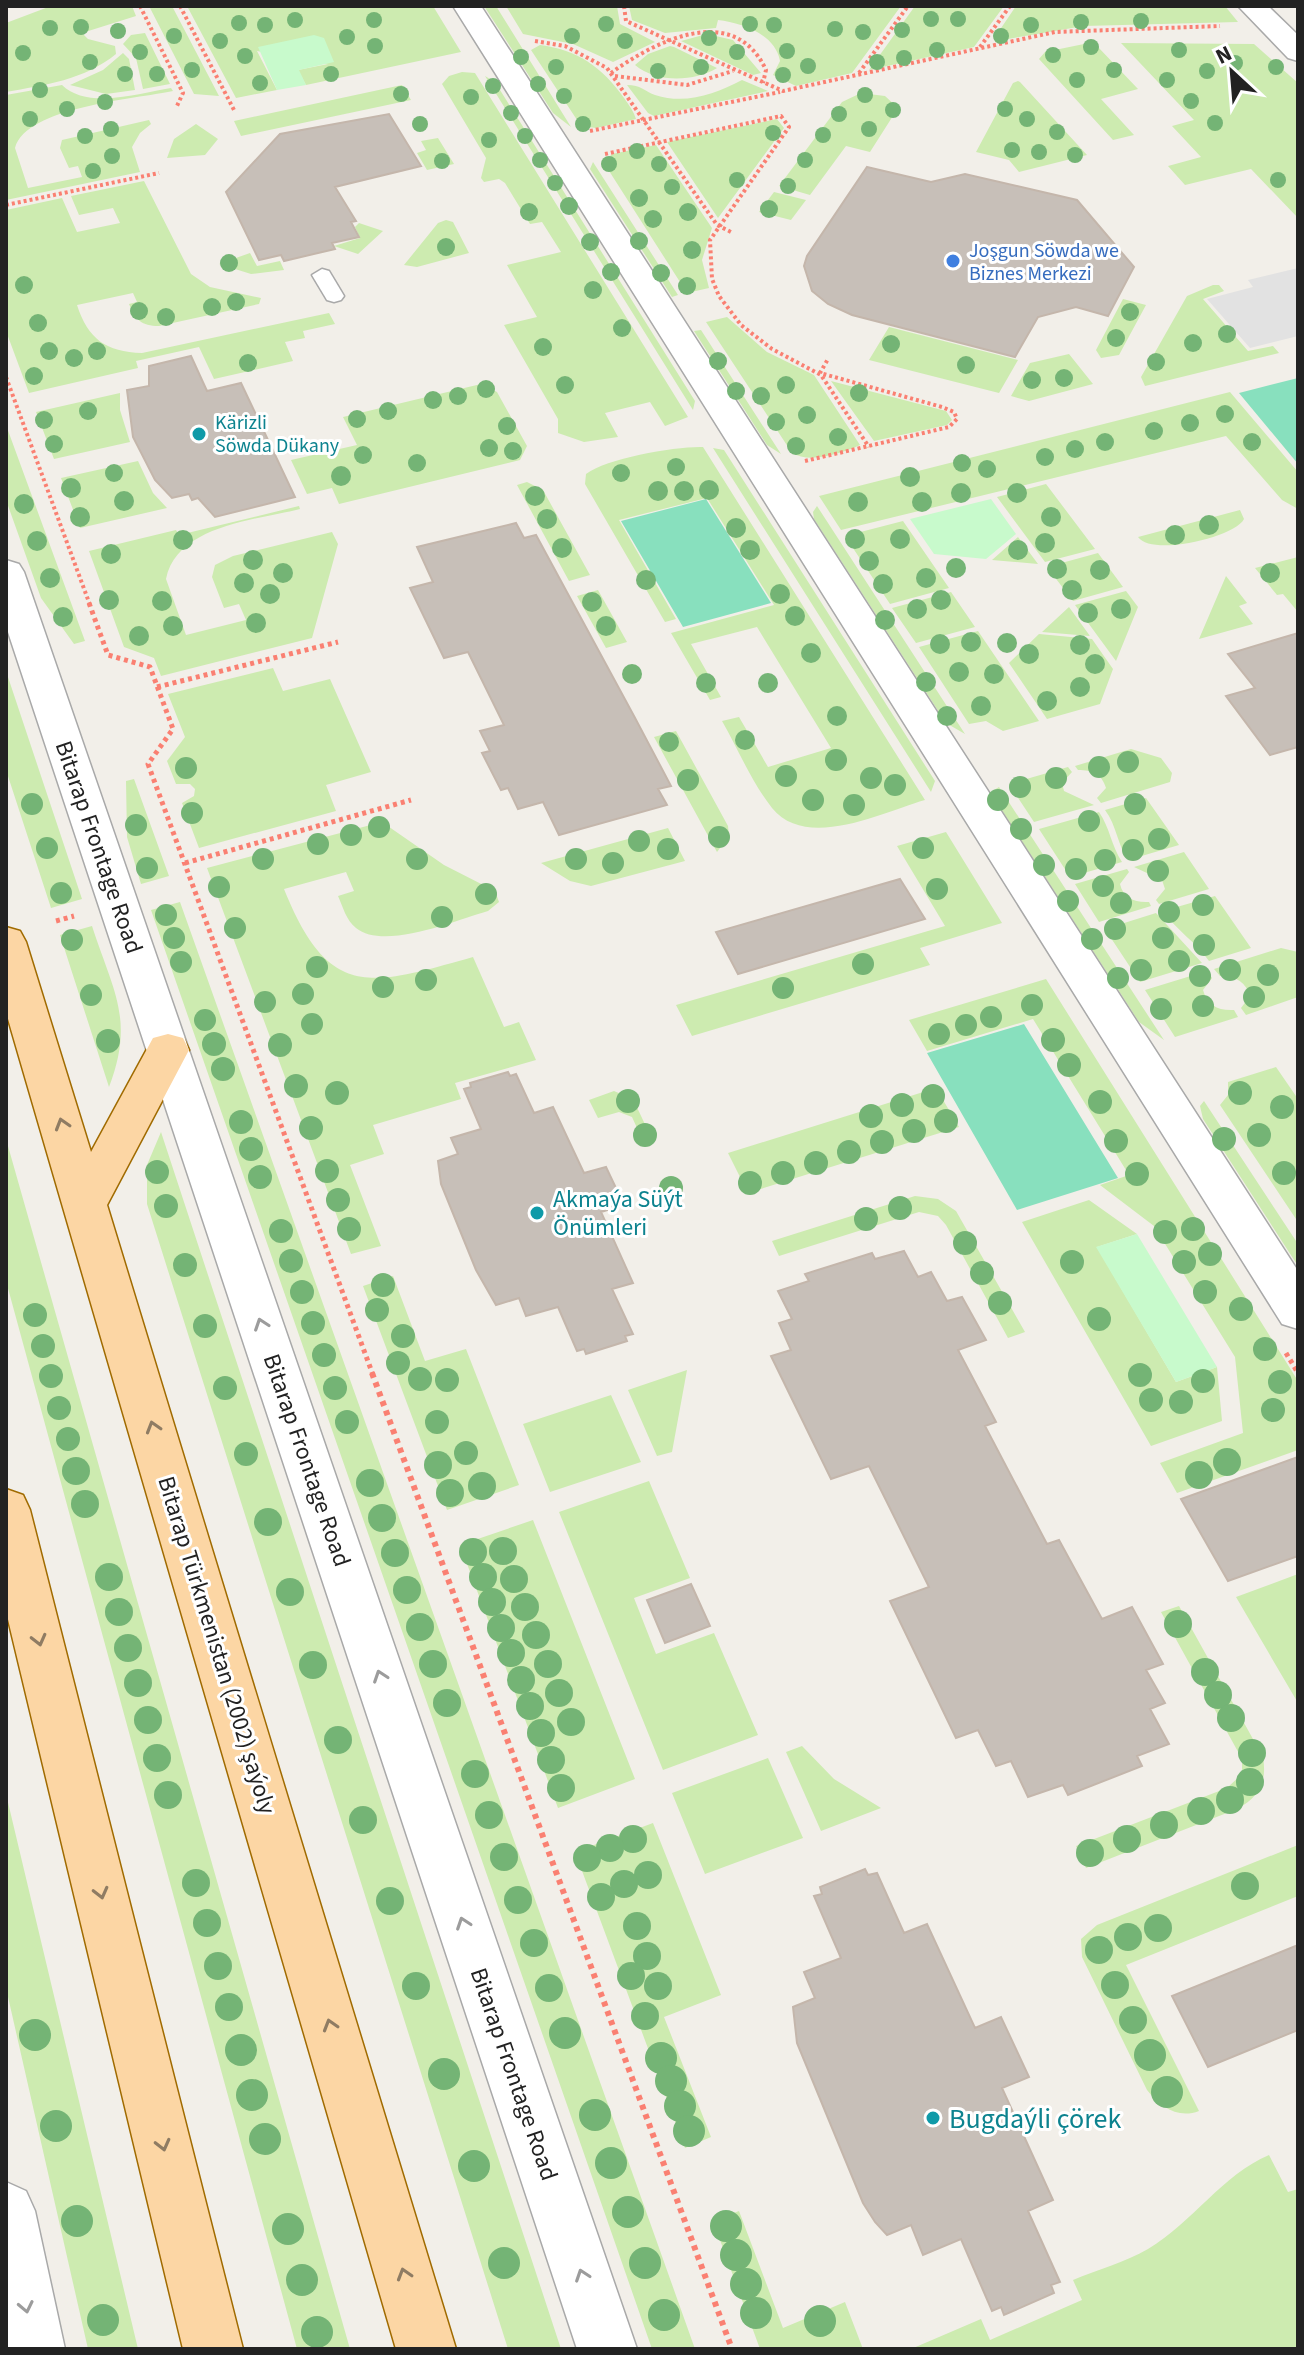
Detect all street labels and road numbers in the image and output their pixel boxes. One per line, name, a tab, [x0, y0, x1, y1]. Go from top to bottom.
street label: Bitarap Frontage Road	[46, 736, 151, 958]
street label: Bitarap Frontage Road	[254, 1349, 359, 1571]
street label: Bitarap Türkmenistan (2002) şaýoly	[148, 1472, 285, 1818]
street label: Bitarap Frontage Road	[461, 1963, 566, 2185]

